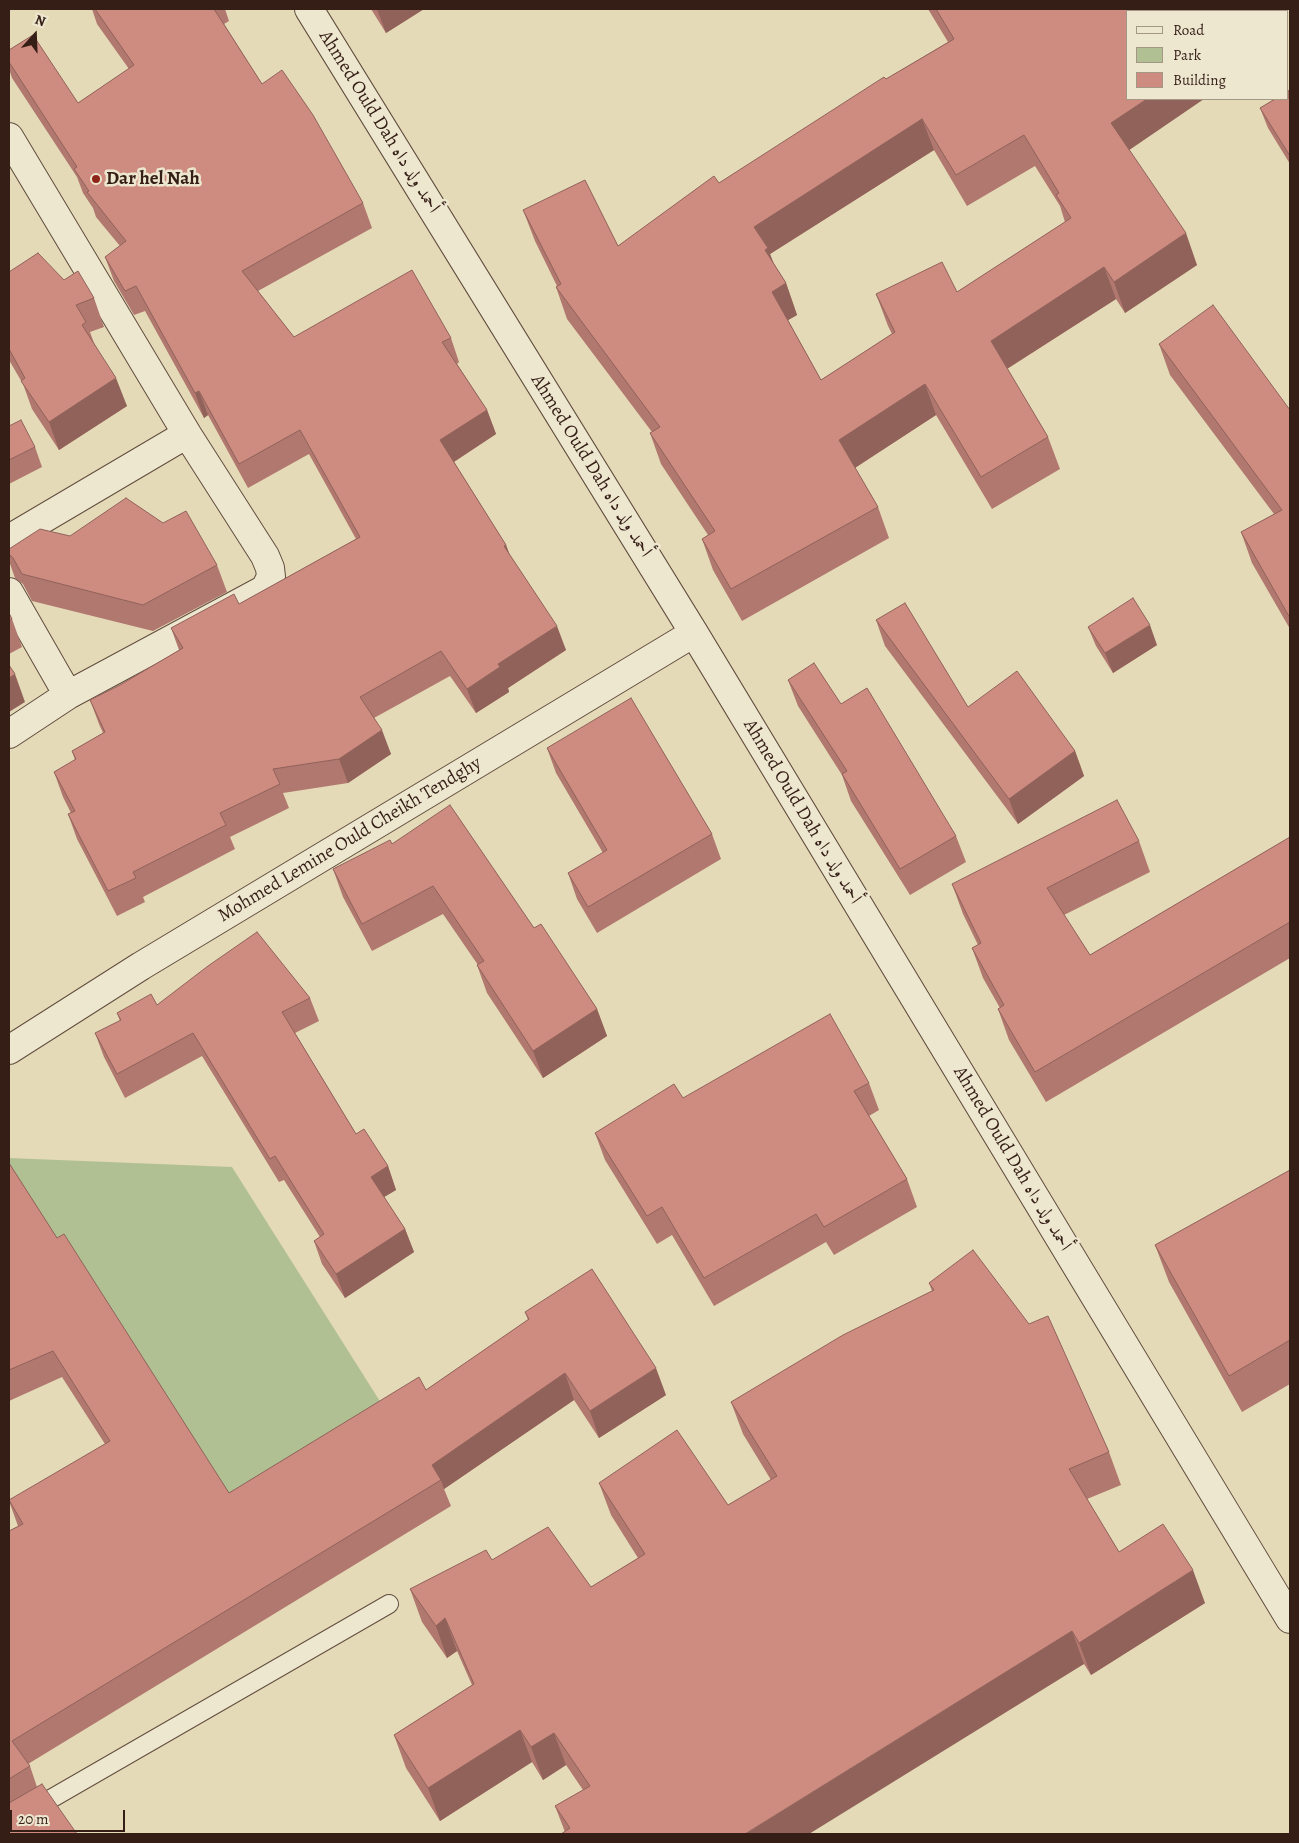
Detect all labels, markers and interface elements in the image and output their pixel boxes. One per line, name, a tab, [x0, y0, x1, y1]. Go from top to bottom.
north arrow	[10, 10, 60, 60]
text: N	[32, 10, 48, 31]
legend	[1126, 10, 1289, 100]
text: Road	[1173, 20, 1204, 40]
street label: Ahmed Ould Dah أحمد ولد داه	[313, 26, 445, 218]
text: Park	[1173, 45, 1201, 65]
text: Building	[1173, 70, 1226, 90]
place label: Dar hel Nah	[106, 168, 200, 190]
marker: Dar hel Nah	[90, 173, 102, 185]
street label: Ahmed Ould Dah أحمد ولد داه	[525, 370, 657, 562]
street label: Ahmed Ould Dah أحمد ولد داه	[738, 716, 866, 908]
street label: Mohmed Lemine Ould Cheikh Tendghy	[214, 752, 486, 928]
street label: Ahmed Ould Dah أحمد ولد داه	[948, 1063, 1076, 1255]
scale bar	[12, 1800, 128, 1832]
text: 20 m	[18, 1809, 49, 1829]

